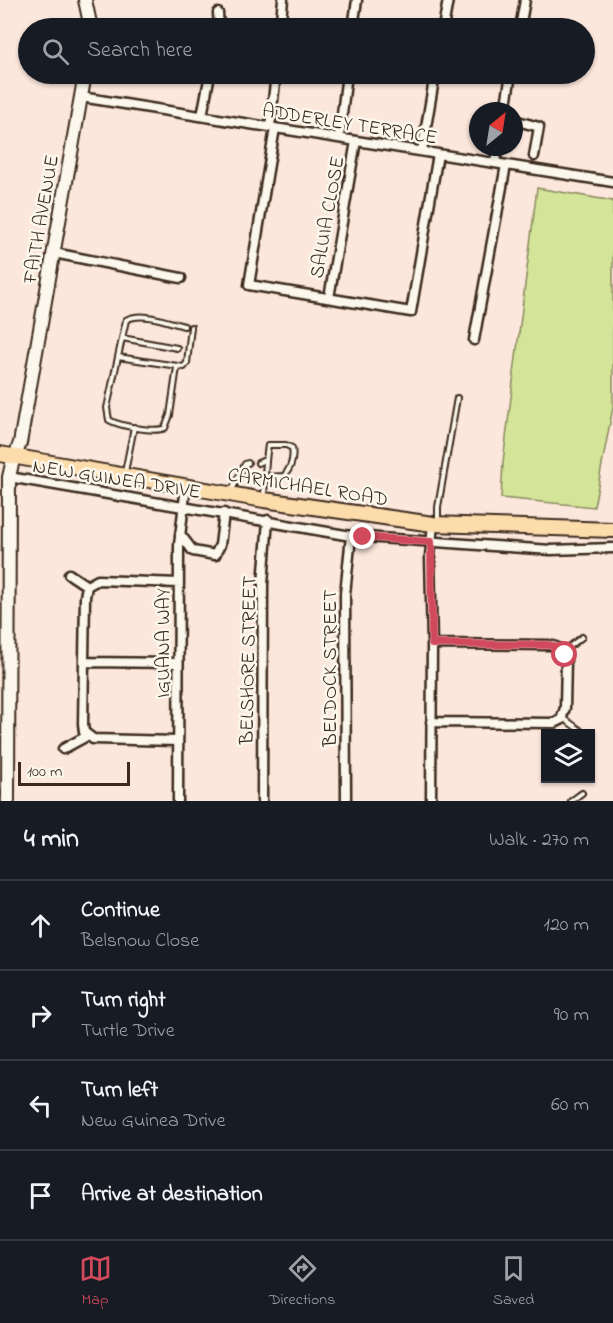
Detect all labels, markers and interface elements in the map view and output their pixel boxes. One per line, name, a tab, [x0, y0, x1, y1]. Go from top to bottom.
search box	[18, 18, 595, 84]
icon: search	[39, 35, 72, 68]
text: Search here	[87, 35, 192, 67]
street label: ADDERLEY TERRACE	[260, 97, 439, 154]
north arrow	[469, 102, 523, 156]
street label: FAITH AVENUE	[17, 153, 68, 287]
street label: SALUIA CLOSE	[303, 154, 353, 281]
street label: NEW GUINEA DRIVE	[31, 453, 203, 508]
street label: CARMICHAEL ROAD	[225, 461, 390, 515]
route end	[349, 523, 375, 549]
street label: BELSHORE STREET	[234, 575, 265, 746]
street label: IGUANA WAY	[150, 588, 179, 698]
street label: BELDOCK STREET	[317, 589, 346, 748]
route start	[551, 641, 577, 667]
map controls	[541, 729, 595, 783]
button: layers	[541, 729, 595, 783]
scale bar	[18, 759, 130, 786]
text: 100 m	[27, 760, 62, 784]
text: 4 min	[24, 821, 79, 859]
text: Walk · 270 m	[489, 826, 589, 855]
text: Continue	[81, 895, 160, 927]
icon: ahead	[24, 909, 57, 942]
text: 120 m	[544, 911, 589, 940]
text: Belsnow Close	[81, 927, 199, 956]
text: Turn right	[81, 985, 166, 1017]
icon: right	[24, 999, 57, 1032]
text: 90 m	[554, 1001, 589, 1030]
text: Turtle Drive	[81, 1017, 175, 1046]
text: Turn left	[81, 1075, 158, 1107]
icon: left	[24, 1089, 57, 1122]
text: 60 m	[551, 1091, 589, 1120]
text: New Guinea Drive	[81, 1107, 225, 1136]
icon: arrive	[24, 1179, 57, 1212]
text: Arrive at destination	[81, 1179, 263, 1211]
tab: Map	[79, 1252, 112, 1312]
tab: Directions	[269, 1252, 335, 1312]
tab: Saved	[493, 1252, 534, 1312]

